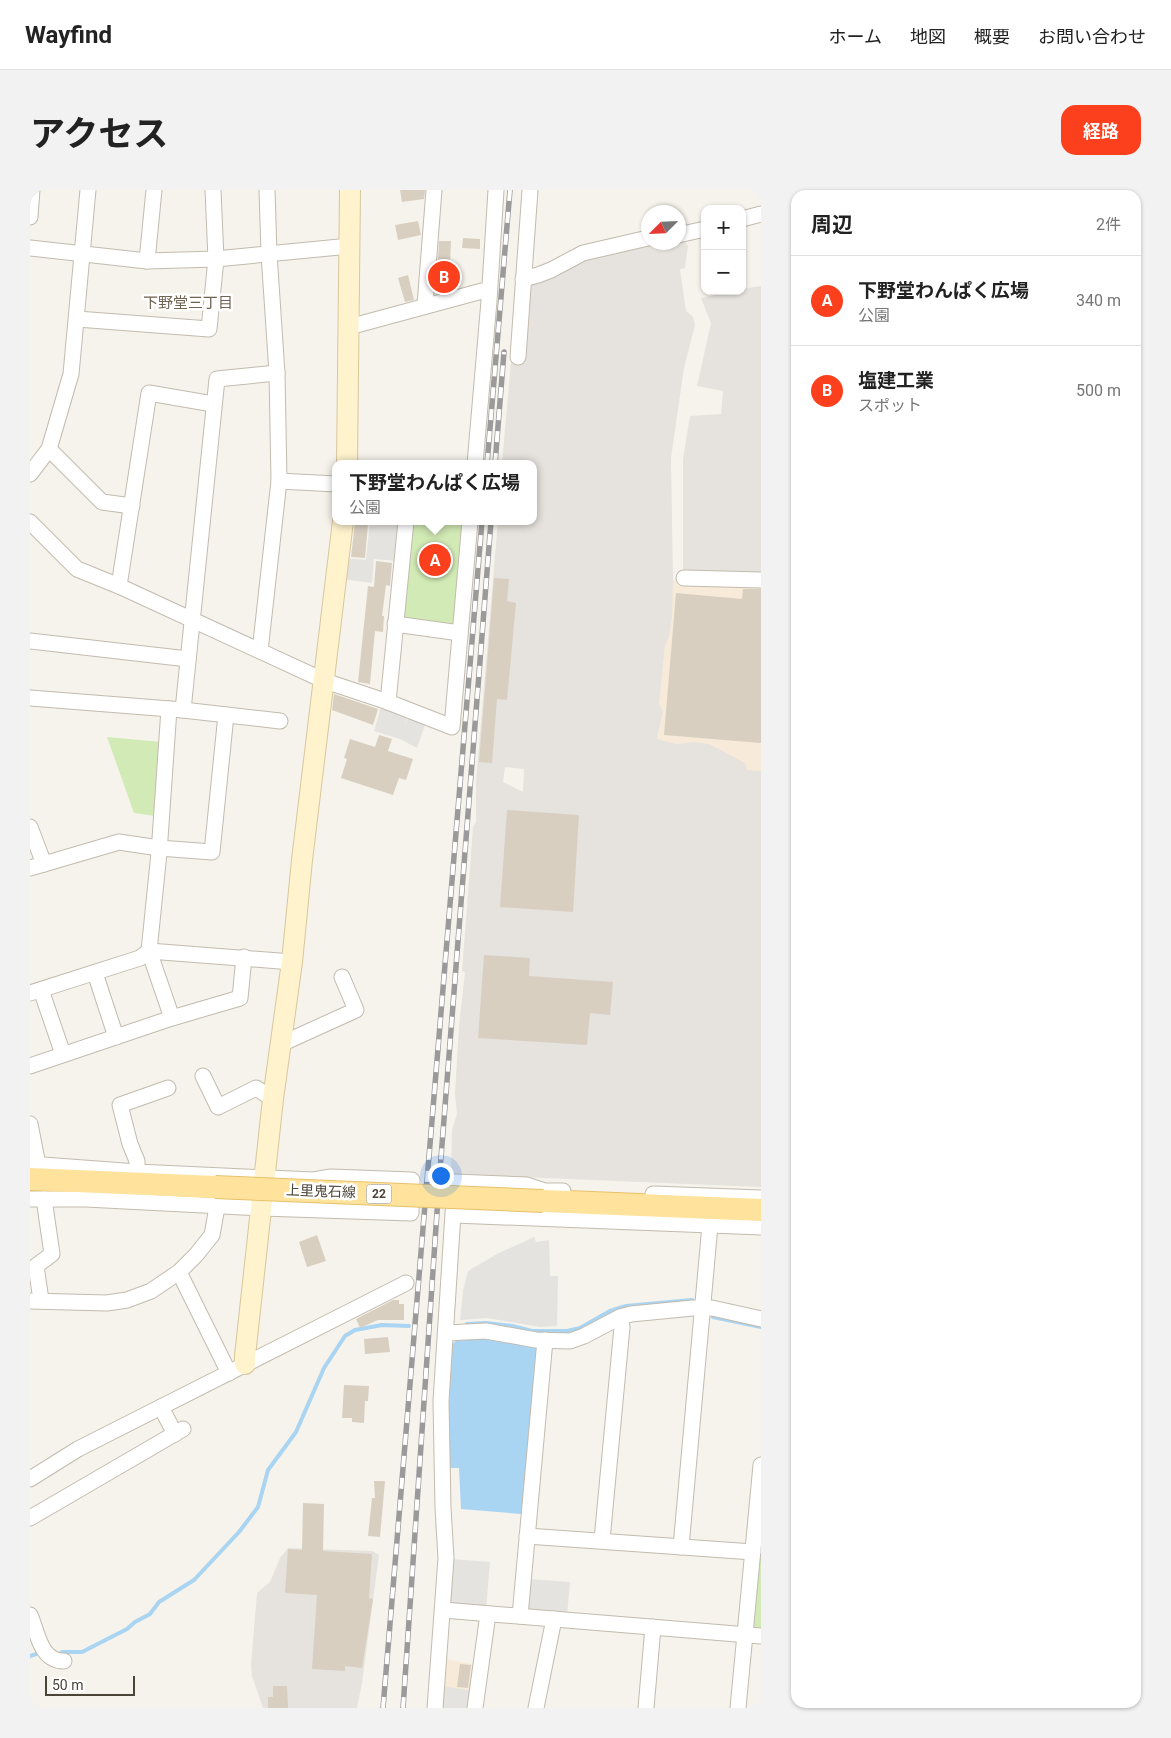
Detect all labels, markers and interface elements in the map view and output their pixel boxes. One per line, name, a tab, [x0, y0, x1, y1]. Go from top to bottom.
text: Wayfind	[25, 21, 112, 49]
text: ホーム	[829, 26, 882, 47]
text: 地図	[910, 26, 946, 47]
text: 概要	[974, 26, 1010, 47]
text: お問い合わせ	[1038, 26, 1146, 47]
button: 経路	[1061, 105, 1141, 155]
text: アクセス	[30, 114, 168, 155]
north arrow	[641, 205, 686, 250]
map controls	[701, 205, 746, 295]
button: +	[701, 205, 746, 250]
text: 周辺	[811, 213, 853, 237]
text: 2件	[1096, 215, 1121, 234]
button: −	[701, 250, 746, 295]
pin: B	[428, 258, 460, 296]
text: 下野堂わんぱく広場	[858, 279, 1029, 302]
text: A	[822, 291, 832, 310]
text: 340 m	[1076, 291, 1121, 310]
district label: 下野堂三丁目	[143, 294, 233, 312]
text: 公園	[858, 306, 890, 325]
text: 塩建工業	[858, 369, 934, 392]
text: B	[822, 381, 832, 400]
text: 500 m	[1076, 381, 1121, 400]
text: スポット	[858, 396, 922, 415]
popup	[332, 460, 537, 525]
text: 下野堂わんぱく広場	[349, 471, 520, 494]
text: 公園	[349, 498, 381, 517]
pin: A	[419, 541, 451, 579]
your location	[428, 1163, 454, 1189]
street label: 上里鬼石線	[286, 1182, 356, 1200]
road number: 22	[366, 1184, 392, 1204]
scale bar	[45, 1673, 135, 1696]
text: 50 m	[52, 1677, 84, 1693]

